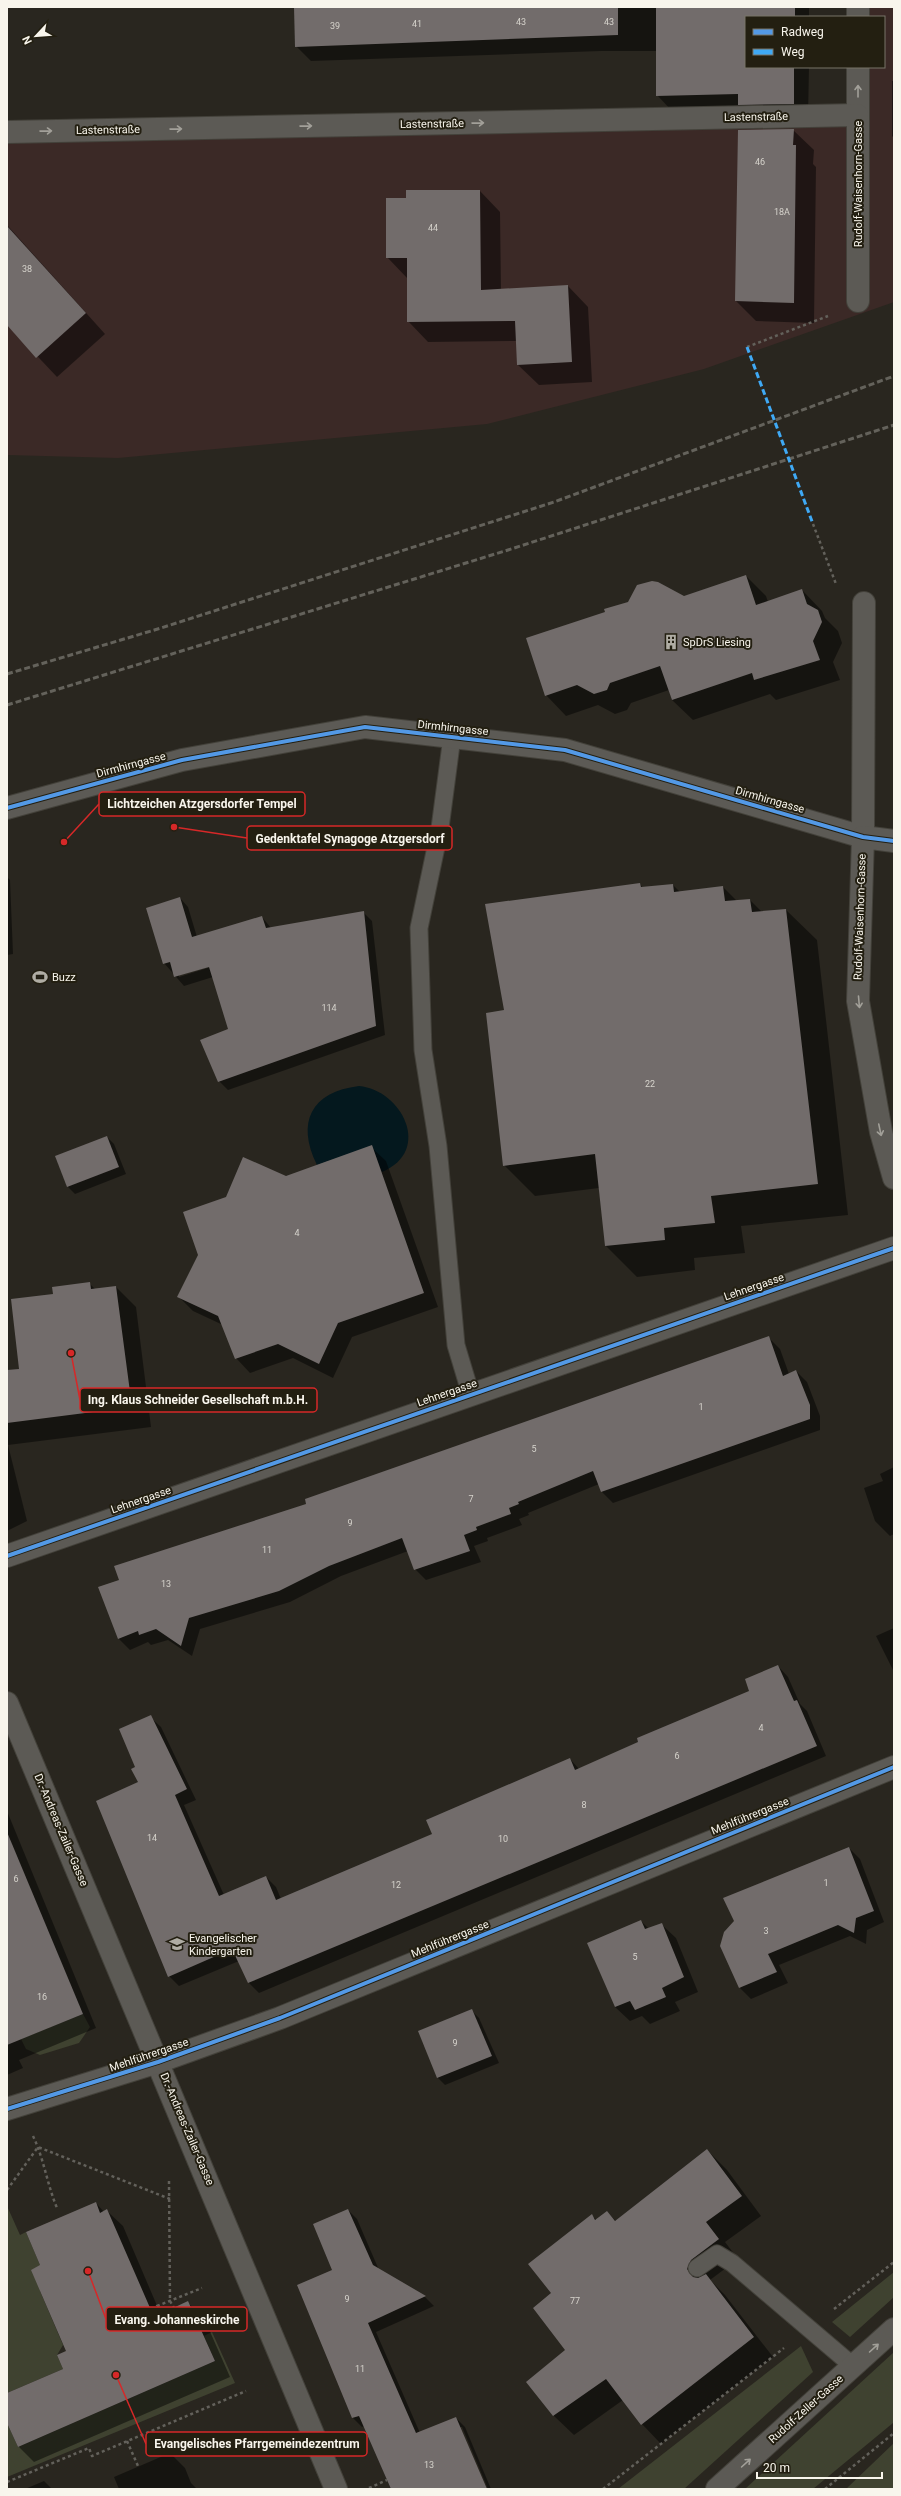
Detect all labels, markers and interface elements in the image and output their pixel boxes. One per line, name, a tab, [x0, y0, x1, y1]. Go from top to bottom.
north arrow	[16, 16, 56, 56]
legend	[745, 16, 885, 68]
house number: 43	[516, 17, 526, 27]
house number: 43	[604, 17, 614, 27]
house number: 41	[412, 19, 422, 29]
house number: 39	[330, 21, 340, 31]
text: Radweg	[781, 25, 824, 39]
text: N	[20, 34, 35, 47]
text: Weg	[781, 45, 805, 59]
one-way arrow	[854, 85, 862, 98]
street label: Lastenstraße	[724, 110, 788, 124]
street label: Lastenstraße	[400, 117, 464, 131]
one-way arrow	[471, 119, 484, 127]
street label: Rudolf-Waisenhorn-Gasse	[852, 121, 865, 247]
one-way arrow	[299, 122, 312, 130]
street label: Lastenstraße	[76, 123, 140, 137]
one-way arrow	[169, 125, 182, 133]
one-way arrow	[39, 127, 52, 135]
house number: 46	[755, 157, 765, 167]
house number: 18A	[774, 207, 790, 217]
house number: 44	[428, 223, 438, 233]
house number: 38	[22, 264, 32, 274]
building icon: SpDrS Liesing	[662, 633, 680, 651]
place label: SpDrS Liesing	[683, 636, 751, 649]
street label: Dirmhirngasse	[417, 718, 489, 738]
street label: Dirmhirngasse	[95, 749, 167, 780]
street label: Dirmhirngasse	[734, 784, 806, 816]
callout: Lichtzeichen Atzgersdorfer Tempel	[99, 792, 305, 816]
text: Lichtzeichen Atzgersdorfer Tempel	[107, 797, 297, 811]
callout: Gedenktafel Synagoge Atzgersdorf	[247, 826, 452, 850]
text: Gedenktafel Synagoge Atzgersdorf	[255, 832, 445, 846]
street label: Rudolf-Waisenhorn-Gasse	[851, 853, 869, 980]
sports icon: Buzz	[31, 968, 49, 986]
place label: Buzz	[52, 971, 76, 984]
one-way arrow	[855, 995, 862, 1008]
house number: 114	[321, 1003, 337, 1013]
house number: 22	[645, 1079, 655, 1089]
one-way arrow	[877, 1123, 885, 1136]
house number: 4	[294, 1228, 300, 1238]
street label: Lehnergasse	[722, 1271, 786, 1303]
street label: Lehnergasse	[415, 1377, 479, 1409]
callout: Ing. Klaus Schneider Gesellschaft m.b.H.	[80, 1388, 317, 1412]
text: Ing. Klaus Schneider Gesellschaft m.b.H.	[88, 1393, 308, 1407]
house number: 1	[698, 1402, 704, 1412]
house number: 5	[531, 1444, 537, 1454]
street label: Lehnergasse	[109, 1484, 173, 1516]
house number: 7	[468, 1494, 474, 1504]
house number: 9	[347, 1518, 353, 1528]
house number: 11	[262, 1545, 272, 1555]
house number: 13	[161, 1579, 171, 1589]
house number: 4	[758, 1723, 764, 1733]
house number: 6	[674, 1751, 680, 1761]
street label: Dr.-Andreas-Zailer-Gasse	[31, 1772, 91, 1888]
street label: Mehlführergasse	[709, 1794, 791, 1837]
house number: 8	[581, 1800, 587, 1810]
house number: 14	[147, 1833, 157, 1843]
house number: 10	[498, 1834, 508, 1844]
house number: 6	[13, 1874, 19, 1884]
house number: 1	[823, 1878, 829, 1888]
house number: 12	[391, 1880, 401, 1890]
street label: Mehlführergasse	[409, 1917, 491, 1960]
house number: 3	[763, 1926, 769, 1936]
place label: Evangelischer Kindergarten	[189, 1932, 257, 1958]
school or university icon: Evangelischer Kindergarten	[168, 1935, 186, 1953]
house number: 5	[632, 1952, 638, 1962]
house number: 16	[37, 1992, 47, 2002]
street label: Mehlführergasse	[108, 2035, 190, 2075]
house number: 9	[452, 2038, 458, 2048]
street label: Dr.-Andreas-Zailer-Gasse	[157, 2071, 217, 2187]
house number: 9	[344, 2294, 350, 2304]
house number: 77	[570, 2296, 580, 2306]
callout: Evang. Johanneskirche	[106, 2307, 247, 2331]
text: Evang. Johanneskirche	[114, 2313, 240, 2327]
one-way arrow	[868, 2343, 879, 2352]
house number: 11	[355, 2364, 365, 2374]
street label: Rudolf-Zeller-Gasse	[766, 2372, 846, 2446]
callout: Evangelisches Pfarrgemeindezentrum	[146, 2432, 367, 2456]
text: Evangelisches Pfarrgemeindezentrum	[154, 2437, 360, 2451]
scale bar	[757, 2454, 882, 2480]
one-way arrow	[741, 2458, 751, 2468]
house number: 13	[424, 2460, 434, 2470]
text: 20 m	[763, 2461, 790, 2475]

